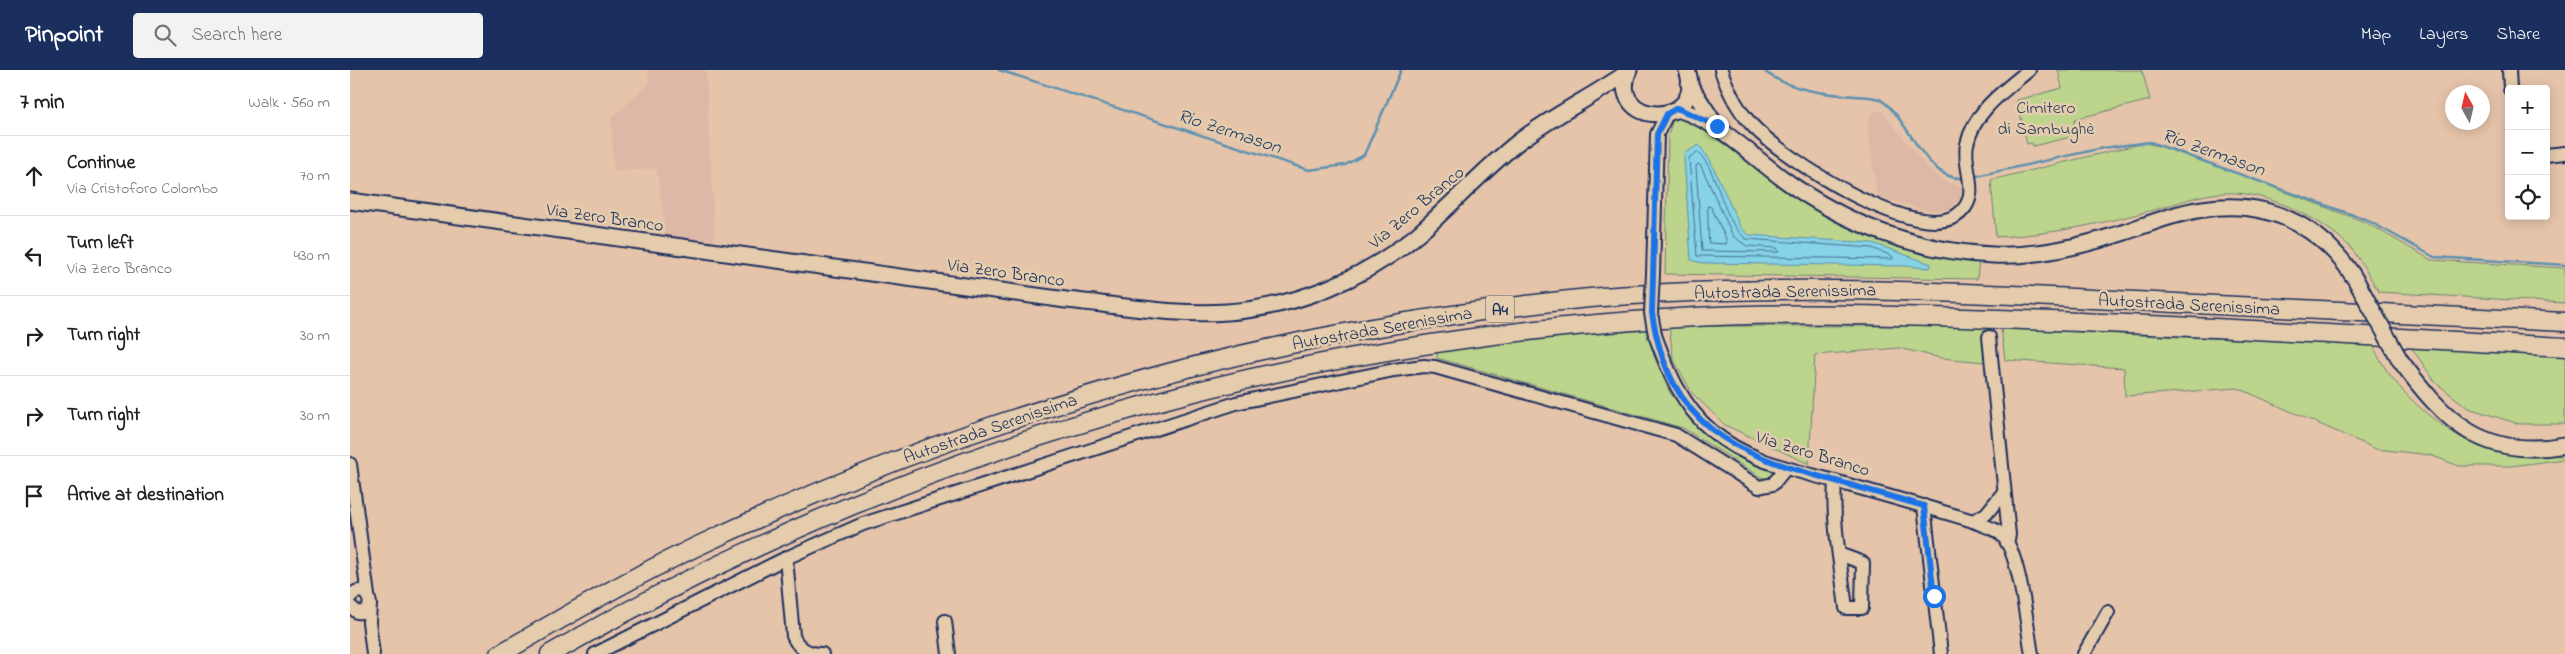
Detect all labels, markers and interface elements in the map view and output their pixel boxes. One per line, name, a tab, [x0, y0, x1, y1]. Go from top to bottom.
search box	[133, 13, 483, 58]
text: Pinpoint	[25, 18, 103, 53]
icon: search	[151, 21, 179, 49]
text: Search here	[191, 22, 282, 49]
text: Map	[2361, 22, 2391, 48]
text: Layers	[2419, 22, 2469, 48]
text: Share	[2497, 22, 2540, 48]
north arrow	[2445, 85, 2490, 130]
map controls	[2505, 85, 2550, 220]
button: +	[2505, 85, 2550, 130]
text: 7 min	[20, 88, 64, 118]
text: Walk · 560 m	[248, 91, 330, 115]
park label: Cimitero di Sambughè	[1998, 96, 2095, 144]
water label: Rio Zermason	[1174, 103, 1285, 162]
route end	[1706, 115, 1729, 138]
water label: Rio Zermason	[2158, 122, 2269, 185]
button: −	[2505, 130, 2550, 175]
text: Continue	[67, 150, 135, 177]
street label: Via Zero Branco	[1363, 161, 1471, 257]
icon: ahead	[20, 162, 48, 190]
text: 70 m	[300, 164, 330, 188]
button: locate	[2505, 175, 2550, 220]
text: Via Cristoforo Colombo	[67, 177, 218, 201]
street label: Via Zero Branco	[543, 198, 665, 240]
text: Turn left	[67, 230, 134, 257]
icon: left	[20, 242, 48, 270]
text: 430 m	[293, 244, 330, 268]
street label: Via Zero Branco	[944, 253, 1066, 295]
text: Via Zero Branco	[67, 257, 172, 281]
street label: Autostrada Serenissima	[1694, 278, 1876, 308]
street label: Autostrada Serenissima	[2097, 288, 2281, 324]
road number: A4	[1486, 295, 1514, 322]
street label: Autostrada Serenissima	[1290, 301, 1474, 359]
icon: right	[20, 322, 48, 350]
text: Turn right	[67, 322, 140, 349]
text: 30 m	[300, 324, 330, 348]
street label: Autostrada Serenissima	[900, 388, 1081, 472]
icon: right	[20, 402, 48, 430]
text: Turn right	[67, 402, 140, 429]
text: 30 m	[300, 404, 330, 428]
street label: Via Zero Branco	[1751, 425, 1873, 485]
icon: arrive	[20, 482, 48, 510]
text: Arrive at destination	[67, 482, 224, 509]
route start	[1923, 585, 1946, 608]

